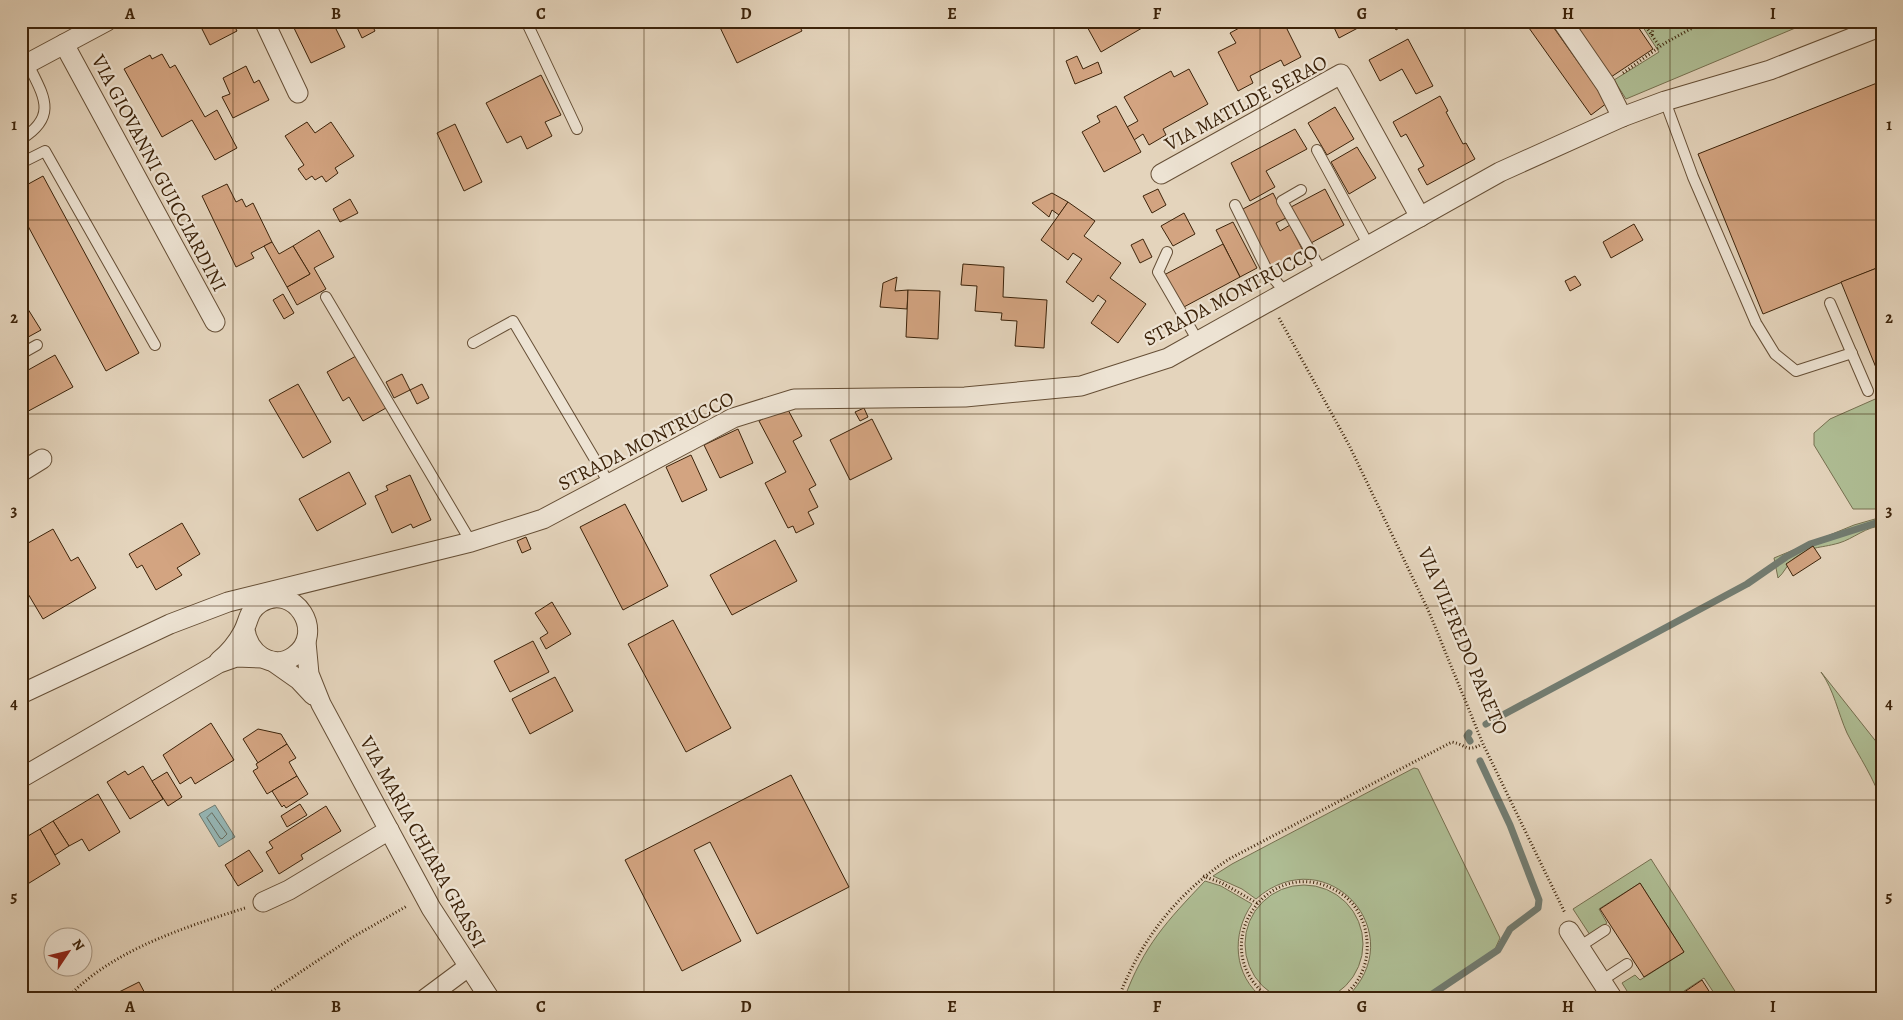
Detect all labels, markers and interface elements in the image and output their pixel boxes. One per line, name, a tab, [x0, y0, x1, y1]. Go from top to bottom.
text: A	[124, 3, 136, 25]
text: B	[331, 3, 341, 25]
text: C	[536, 3, 546, 25]
text: D	[740, 3, 752, 25]
text: E	[947, 3, 957, 25]
text: F	[1153, 3, 1162, 25]
text: G	[1357, 3, 1367, 25]
text: H	[1562, 3, 1574, 25]
text: I	[1770, 3, 1776, 25]
street label: VIA GIOVANNI GUICCIARDINI	[85, 49, 233, 296]
street label: VIA MATILDE SERAO	[1159, 49, 1332, 158]
text: 1	[11, 114, 17, 136]
text: 1	[1886, 114, 1892, 136]
street label: STRADA MONTRUCCO	[1139, 237, 1323, 353]
text: 2	[10, 307, 18, 329]
text: 2	[1885, 307, 1893, 329]
street label: STRADA MONTRUCCO	[553, 385, 739, 497]
text: 3	[11, 500, 18, 522]
text: 3	[1886, 500, 1893, 522]
street label: VIA VILFREDO PARETO	[1411, 542, 1515, 739]
text: 4	[10, 693, 18, 715]
text: 4	[1885, 693, 1893, 715]
street label: VIA MARIA CHIARA GRASSI	[353, 730, 493, 953]
text: 5	[11, 886, 18, 908]
text: 5	[1886, 886, 1893, 908]
north arrow	[42, 928, 92, 978]
text: N	[68, 935, 89, 954]
text: A	[124, 996, 136, 1018]
text: B	[331, 996, 341, 1018]
text: C	[536, 996, 546, 1018]
text: D	[740, 996, 752, 1018]
text: E	[947, 996, 957, 1018]
text: F	[1153, 996, 1162, 1018]
text: G	[1357, 996, 1367, 1018]
text: H	[1562, 996, 1574, 1018]
text: I	[1770, 996, 1776, 1018]

